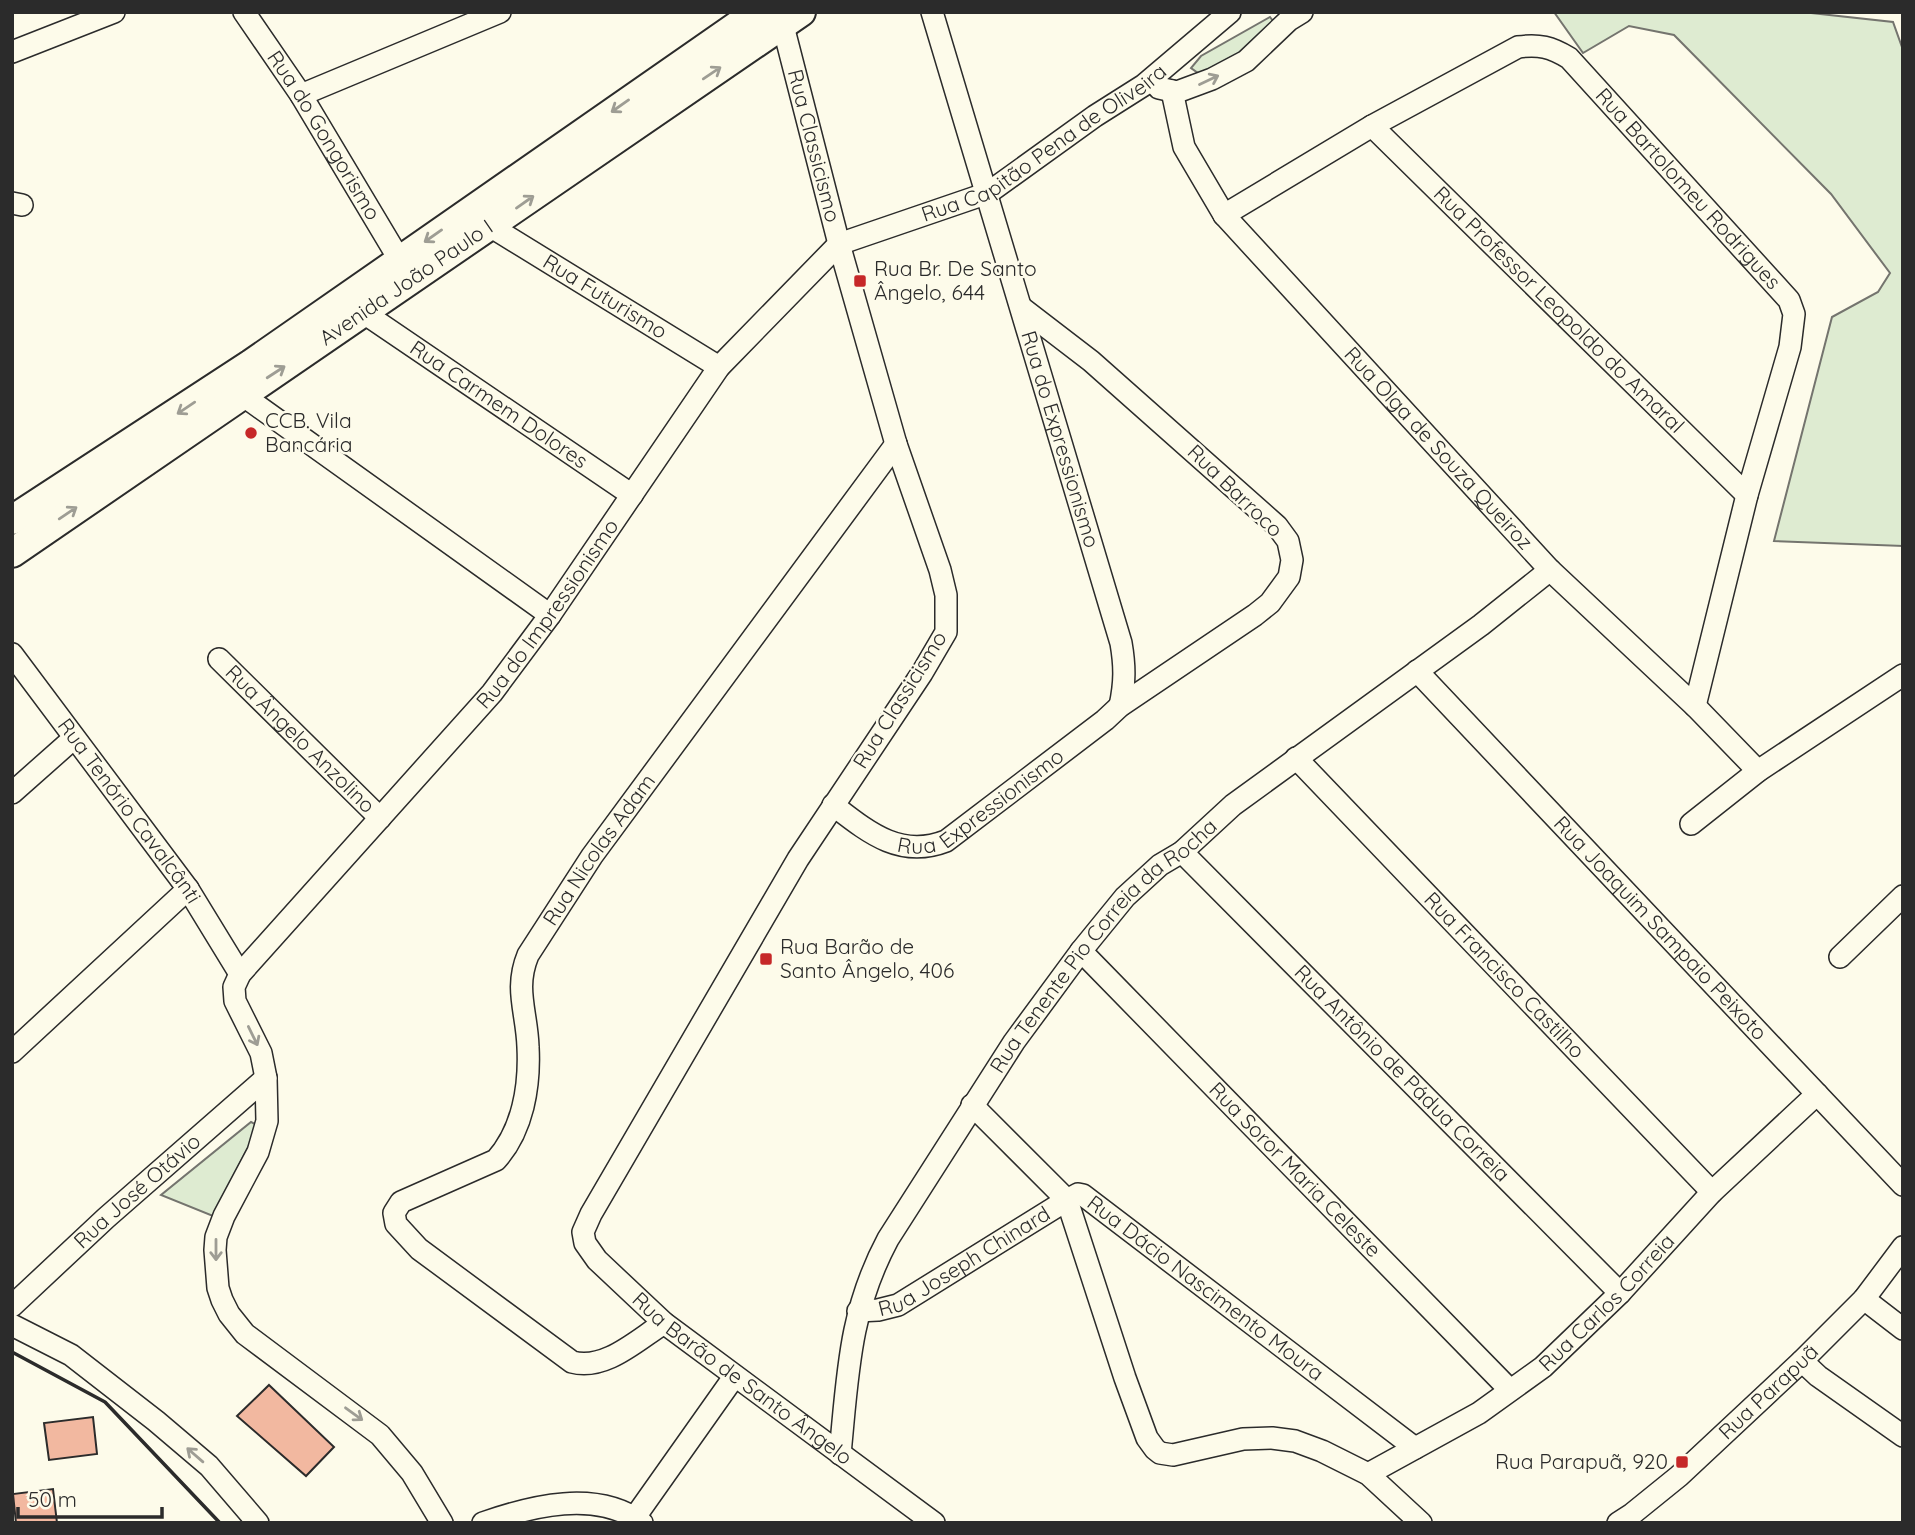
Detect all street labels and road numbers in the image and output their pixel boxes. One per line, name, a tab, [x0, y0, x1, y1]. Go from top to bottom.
street label: Rua do Gongorismo	[262, 45, 387, 224]
street label: Rua Capitão Pena de Oliveira	[918, 58, 1171, 227]
street label: Rua Classicismo	[783, 66, 847, 225]
street label: Rua Bartolomeu Rodrigues	[1591, 82, 1787, 294]
street label: Rua Professor Leopoldo do Amaral	[1429, 180, 1690, 438]
street label: Avenida João Paulo I	[314, 213, 497, 350]
street label: Rua Futurismo	[539, 248, 672, 344]
street label: Rua do Expressionismo	[1016, 327, 1106, 550]
street label: Rua Carmem Dolores	[405, 334, 593, 473]
street label: Rua Olga de Souza Queiroz	[1339, 341, 1539, 555]
street label: Rua Barroco	[1183, 438, 1289, 542]
street label: Rua do Impressionismo	[470, 514, 624, 714]
street label: Rua Classicismo	[847, 626, 952, 773]
street label: Rua Ângelo Anzolino	[220, 659, 381, 818]
street label: Rua Tenório Cavalcânti	[53, 713, 208, 908]
street label: Rua Expressionismo	[895, 742, 1068, 859]
street label: Rua Nicolas Adam	[537, 768, 660, 930]
street label: Rua Joaquim Sampaio Peixoto	[1549, 810, 1773, 1045]
street label: Rua Tenente Pio Correia da Rocha	[984, 813, 1222, 1077]
street label: Rua Francisco Castilho	[1419, 886, 1591, 1063]
street label: Rua Antônio de Pádua Correia	[1289, 959, 1516, 1187]
street label: Rua Soror Maria Celeste	[1204, 1076, 1387, 1262]
street label: Rua José Otávio	[68, 1127, 205, 1253]
street label: Rua Dácio Nascimento Moura	[1083, 1189, 1329, 1386]
street label: Rua Joseph Chinard	[875, 1200, 1054, 1321]
street label: Rua Carlos Correia	[1533, 1228, 1680, 1376]
street label: Rua Barão de Santo Ângelo	[627, 1286, 858, 1470]
street label: Rua Parapuã	[1713, 1338, 1823, 1444]

